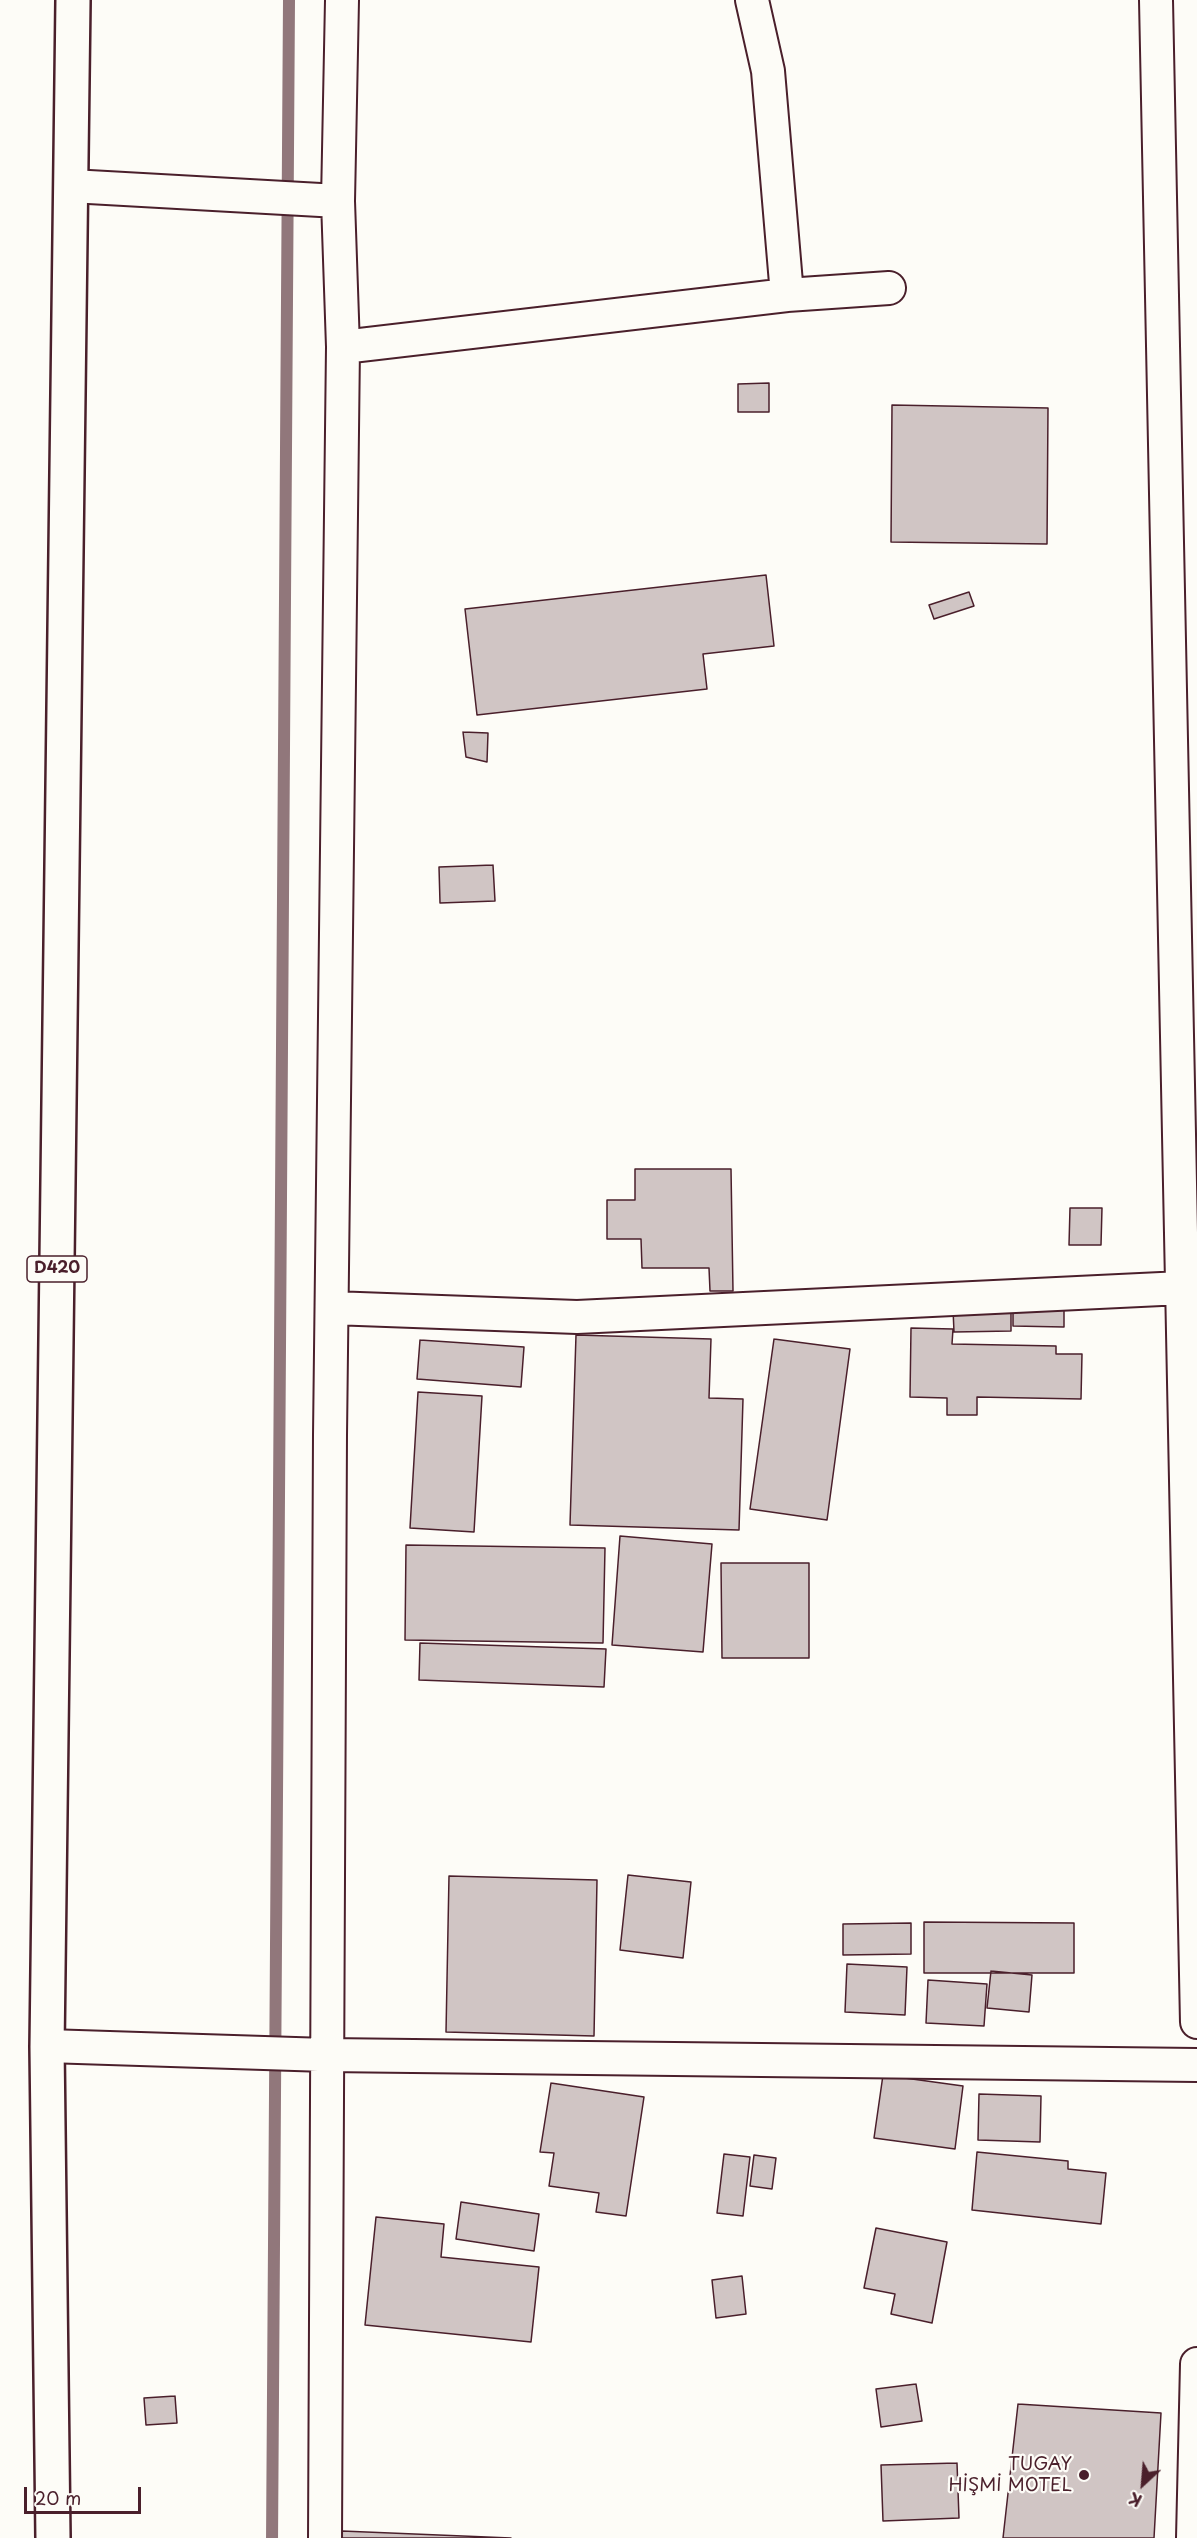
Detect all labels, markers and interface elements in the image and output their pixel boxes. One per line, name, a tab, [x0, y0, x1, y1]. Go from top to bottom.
road number: D420	[27, 1256, 87, 1282]
place label: TUGAY HİŞMİ MOTEL	[948, 2454, 1072, 2496]
north arrow	[1113, 2454, 1173, 2514]
marker: TUGAY HİŞMİ MOTEL	[1077, 2468, 1091, 2482]
scale bar	[27, 2475, 144, 2513]
text: 20 m	[35, 2484, 81, 2511]
text: K	[1125, 2487, 1146, 2514]

